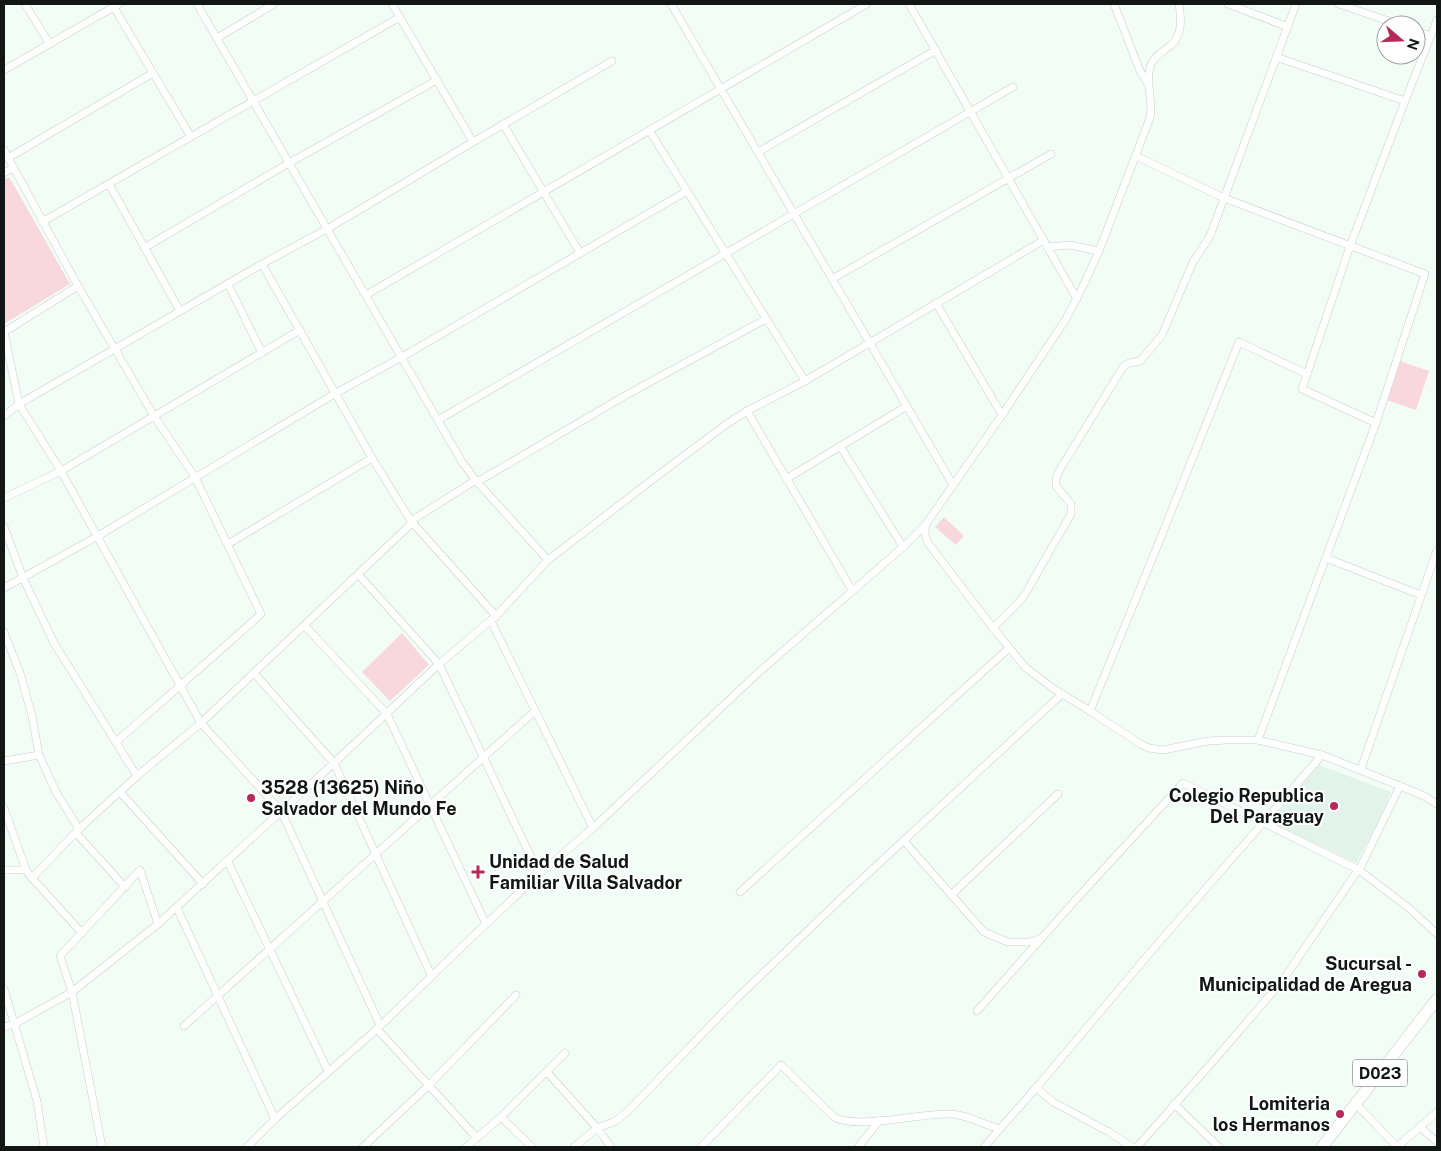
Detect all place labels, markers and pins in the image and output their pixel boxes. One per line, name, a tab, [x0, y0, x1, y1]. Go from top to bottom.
place label: 3528 (13625) Niño Salvador del Mundo Fe	[261, 777, 457, 819]
place label: Colegio Republica Del Paraguay	[1169, 785, 1324, 827]
marker: 3528 (13625) Niño Salvador del Mundo Fe	[245, 792, 257, 804]
marker: Colegio Republica Del Paraguay	[1328, 800, 1340, 812]
place label: Unidad de Salud Familiar Villa Salvador	[489, 851, 683, 893]
marker: Unidad de Salud Familiar Villa Salvador	[471, 865, 485, 879]
place label: Sucursal - Municipalidad de Aregua	[1199, 953, 1412, 995]
marker: Sucursal - Municipalidad de Aregua	[1416, 968, 1428, 980]
place label: Lomiteria los Hermanos	[1213, 1093, 1330, 1135]
marker: Lomiteria los Hermanos	[1334, 1108, 1346, 1120]

